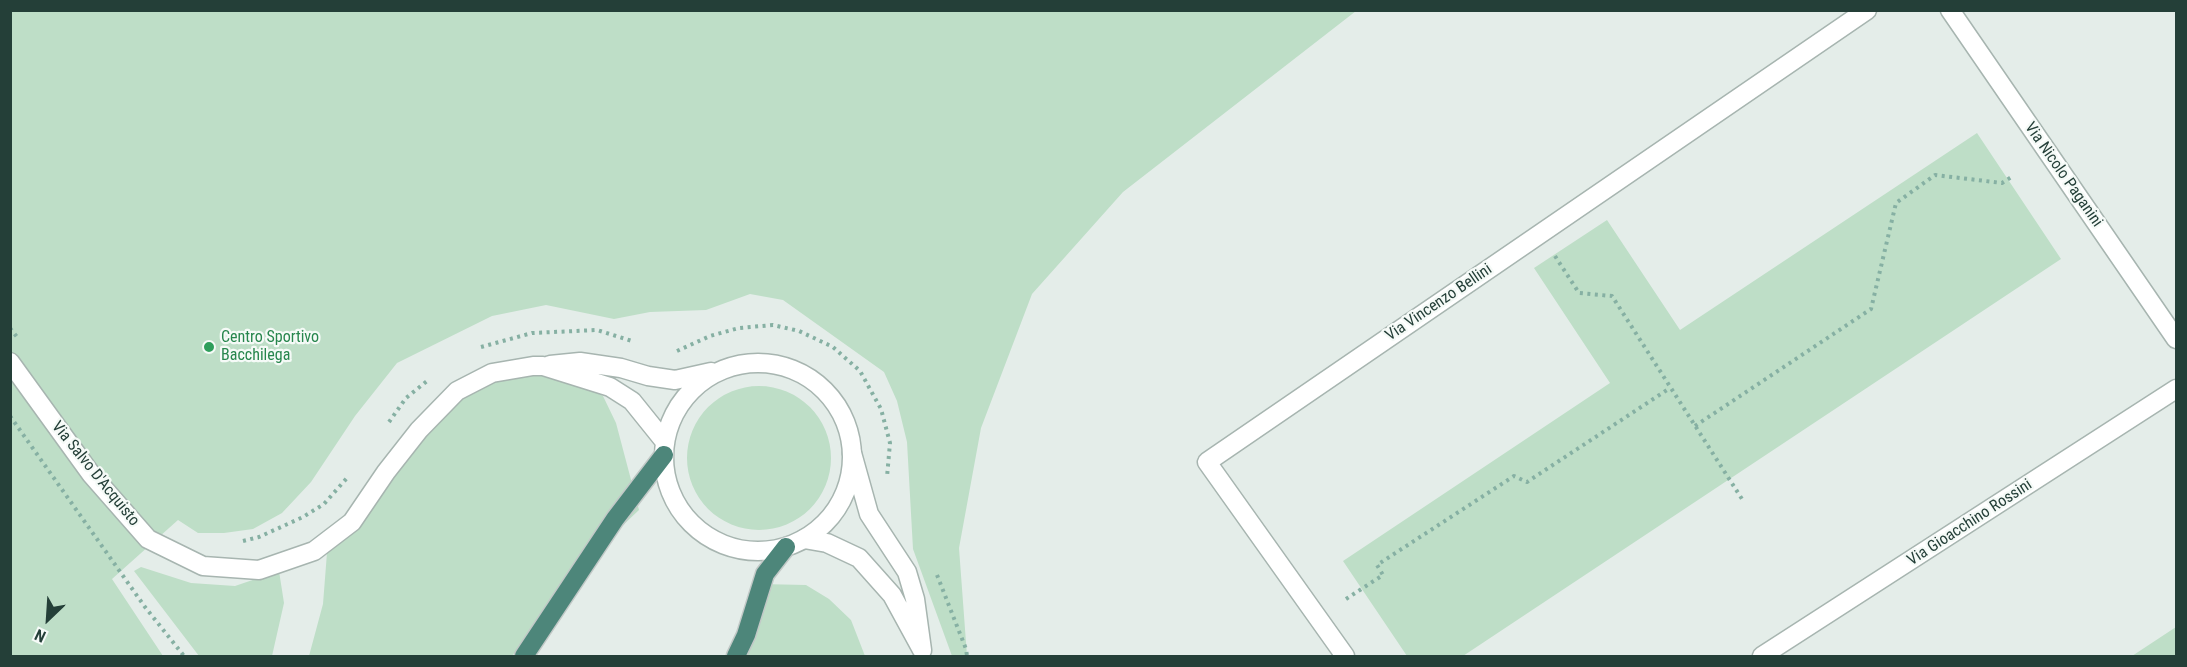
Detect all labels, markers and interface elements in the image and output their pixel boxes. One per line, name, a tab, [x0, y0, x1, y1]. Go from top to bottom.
street label: Via Nicolo Paganini	[2020, 119, 2106, 231]
street label: Via Vincenzo Bellini	[1382, 260, 1496, 346]
place label: Centro Sportivo Bacchilega	[221, 328, 319, 366]
marker: Centro Sportivo Bacchilega	[202, 340, 216, 354]
street label: Via Salvo D'Acquisto	[47, 418, 143, 530]
street label: Via Gioacchino Rossini	[1904, 476, 2036, 570]
north arrow	[18, 589, 78, 649]
text: N	[32, 625, 49, 646]

